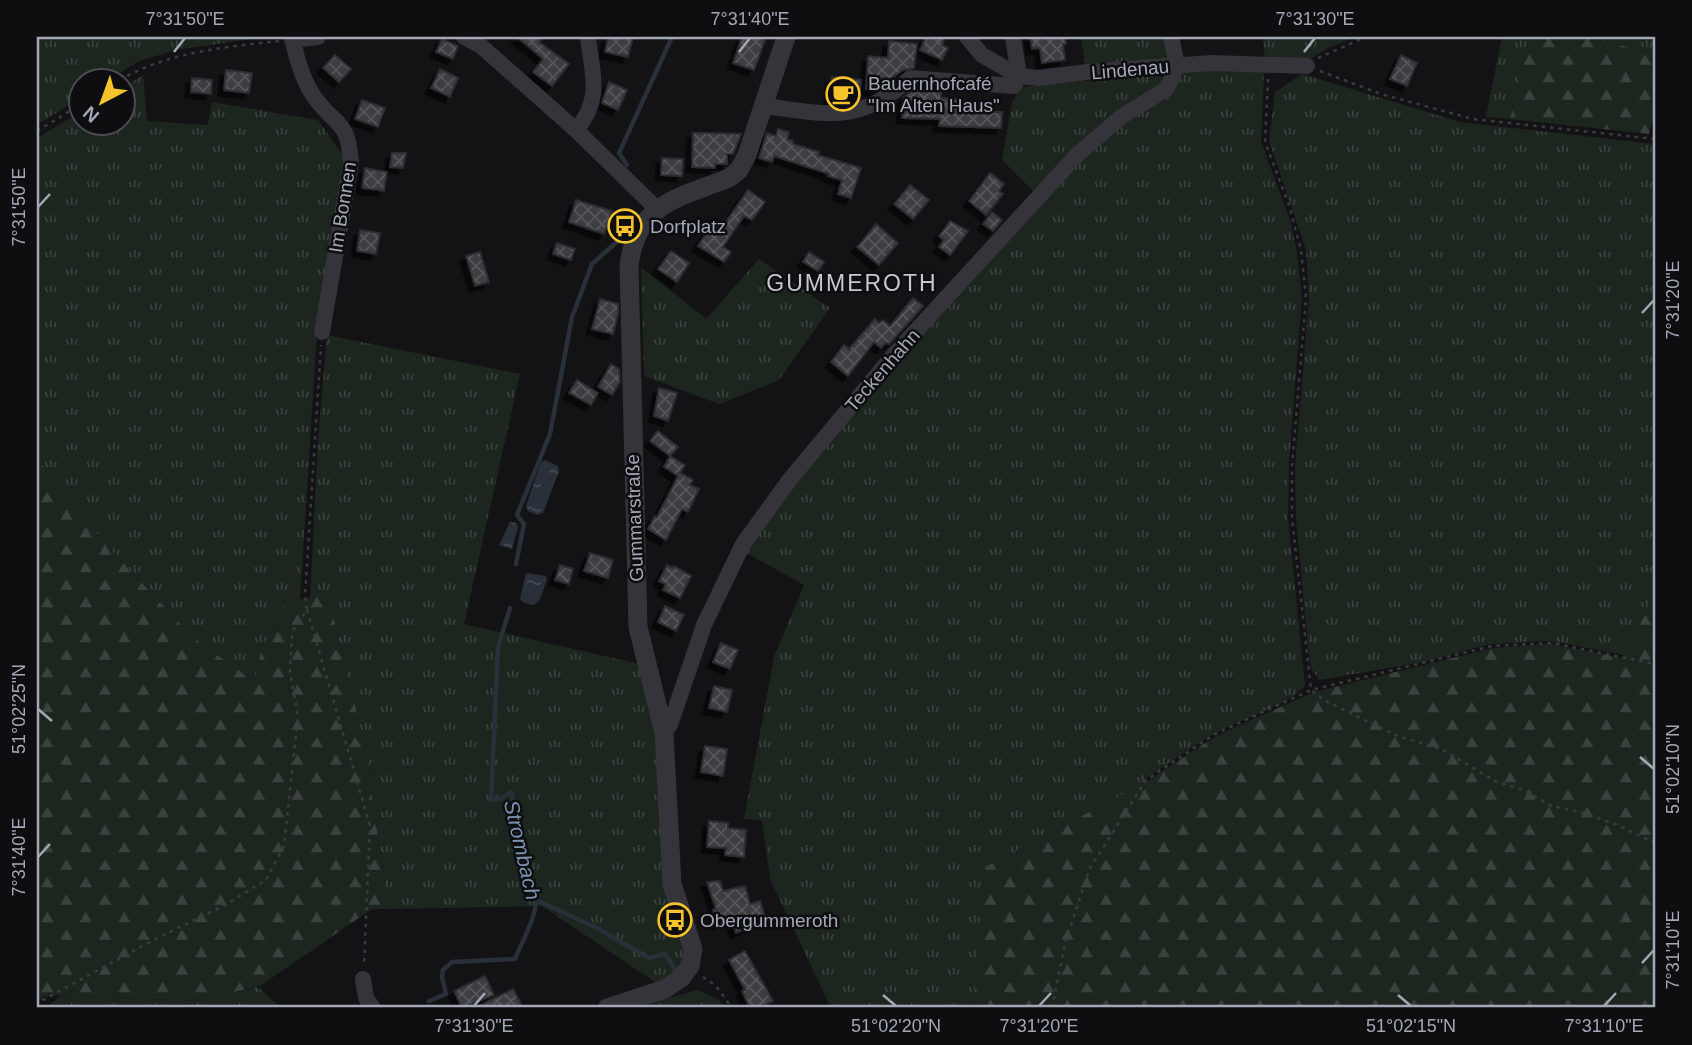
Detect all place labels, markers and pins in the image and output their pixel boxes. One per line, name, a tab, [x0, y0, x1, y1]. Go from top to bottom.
place label: Bauernhofcafé "Im Alten Haus"	[868, 73, 1000, 116]
cafe icon: Bauernhofcafé "Im Alten Haus"	[824, 75, 862, 113]
bus stop icon: Dorfplatz	[606, 207, 644, 245]
place label: Dorfplatz	[650, 216, 726, 237]
bus stop icon: Obergummeroth	[656, 901, 694, 939]
place label: Obergummeroth	[700, 910, 838, 931]

